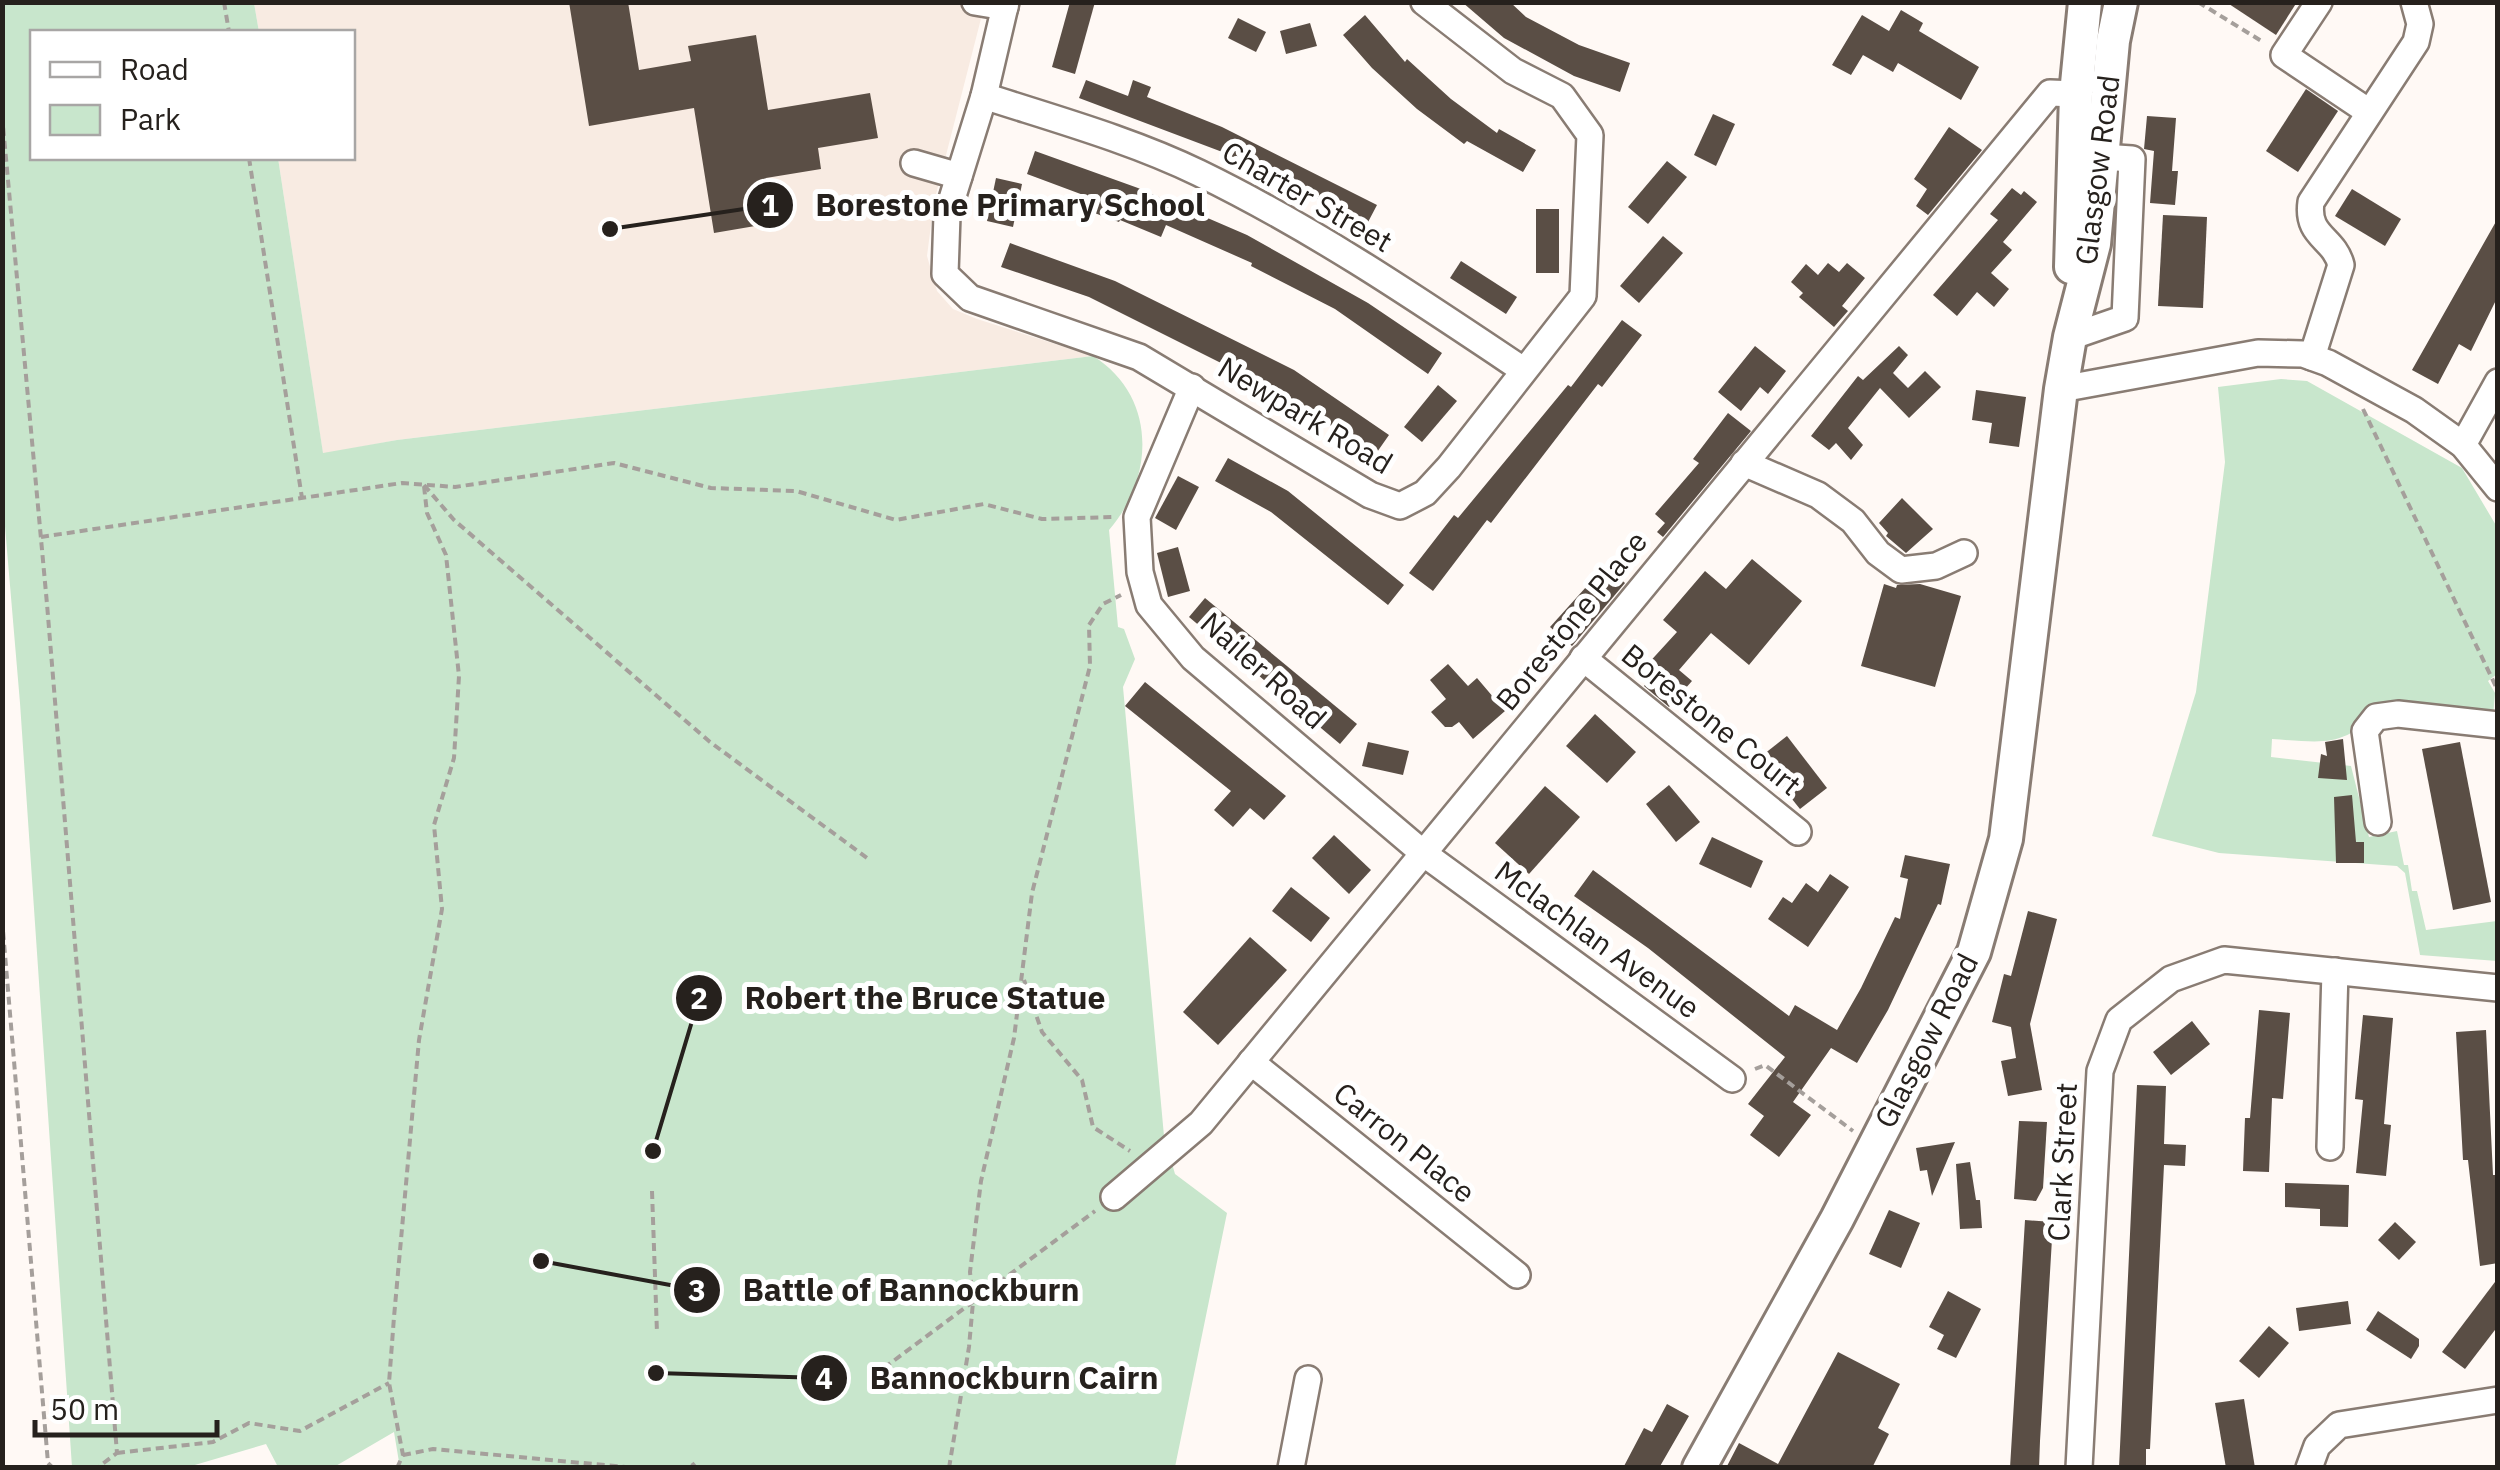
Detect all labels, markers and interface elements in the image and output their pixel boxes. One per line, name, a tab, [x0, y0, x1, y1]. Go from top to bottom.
legend	[30, 30, 355, 160]
text: Road	[120, 49, 189, 88]
street label: Glasgow Road	[2066, 73, 2127, 267]
text: Park	[120, 99, 181, 138]
street label: Charter Street	[1216, 131, 1400, 260]
callout: Borestone Primary School	[745, 174, 1225, 236]
text: Borestone Primary School	[815, 183, 1205, 225]
text: 1	[761, 185, 779, 224]
street label: Newpark Road	[1211, 347, 1400, 482]
street label: Borestone Place	[1487, 522, 1655, 718]
street label: Nailer Road	[1193, 603, 1335, 737]
street label: Borestone Court	[1614, 634, 1810, 803]
street label: Mclachlan Avenue	[1488, 851, 1708, 1026]
street label: Glasgow Road	[1865, 946, 1986, 1134]
callout: Robert the Bruce Statue	[674, 967, 1125, 1029]
text: Robert the Bruce Statue	[745, 976, 1105, 1018]
text: 2	[690, 978, 708, 1017]
street label: Carron Place	[1326, 1073, 1484, 1211]
street label: Clark Street	[2038, 1082, 2085, 1242]
callout: Battle of Bannockburn	[672, 1259, 1100, 1321]
text: Battle of Bannockburn	[742, 1268, 1080, 1310]
text: 3	[688, 1270, 706, 1309]
callout: Bannockburn Cairn	[799, 1347, 1178, 1409]
text: Bannockburn Cairn	[869, 1356, 1159, 1398]
text: 4	[815, 1358, 833, 1397]
scale bar	[35, 1375, 218, 1437]
text: 50 m	[50, 1389, 119, 1428]

